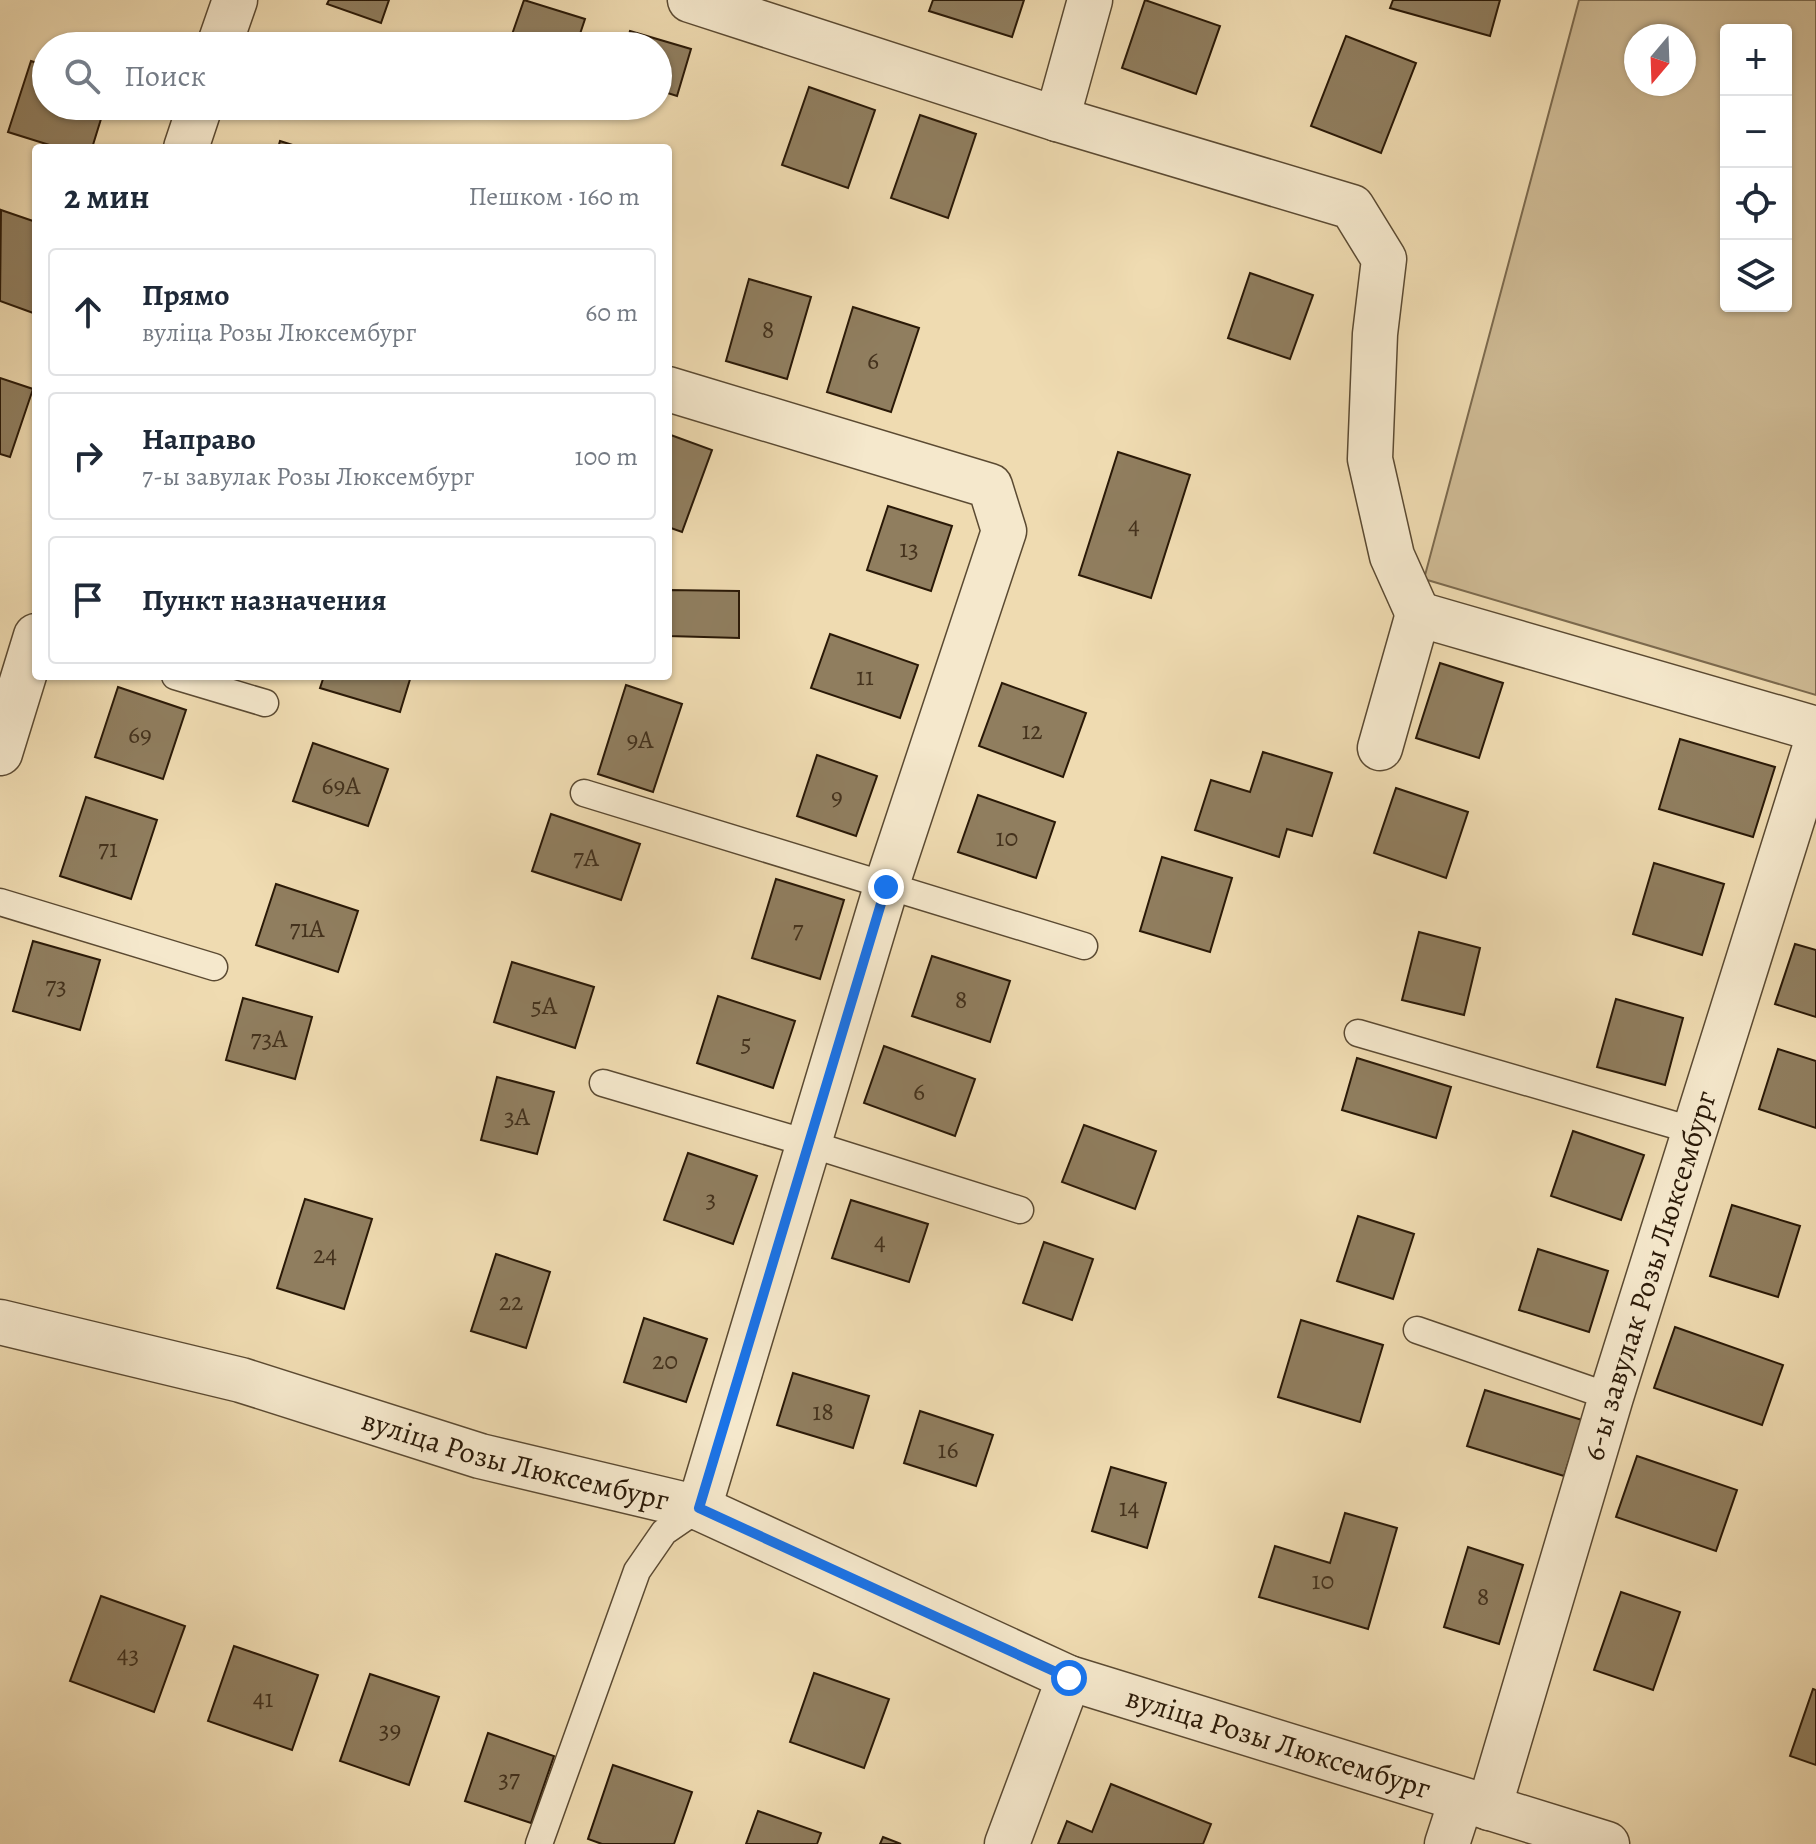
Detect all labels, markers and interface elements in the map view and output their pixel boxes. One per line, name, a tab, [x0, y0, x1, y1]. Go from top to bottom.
north arrow	[1624, 24, 1696, 96]
map controls	[1720, 24, 1792, 312]
button: +	[1720, 24, 1792, 96]
search box	[32, 32, 672, 120]
icon: search	[60, 54, 104, 98]
text: Поиск	[124, 56, 206, 96]
button: −	[1720, 96, 1792, 168]
button: locate	[1720, 168, 1792, 240]
text: 2 мин	[64, 173, 150, 220]
text: Пешком · 160 m	[468, 179, 640, 214]
button: layers	[1720, 240, 1792, 312]
text: Прямо	[142, 275, 229, 315]
icon: ahead	[66, 290, 110, 334]
text: 60 m	[585, 295, 638, 330]
house number: 8	[762, 312, 774, 347]
text: вуліца Розы Люксембург	[142, 315, 416, 350]
house number: 6	[867, 343, 879, 378]
text: Направо	[142, 419, 256, 459]
icon: right	[66, 434, 110, 478]
text: 100 m	[575, 439, 638, 474]
text: 7-ы завулак Розы Люксембург	[142, 459, 474, 494]
house number: 4	[1128, 508, 1140, 543]
house number: 13	[899, 531, 919, 566]
icon: arrive	[66, 578, 110, 622]
text: Пункт назначения	[142, 580, 387, 620]
house number: 11	[856, 659, 874, 694]
house number: 12	[1021, 713, 1043, 748]
house number: 69	[128, 717, 152, 752]
house number: 9А	[626, 722, 654, 757]
house number: 69А	[321, 768, 361, 803]
house number: 9	[831, 779, 843, 814]
house number: 10	[996, 820, 1018, 855]
house number: 71	[98, 831, 118, 866]
house number: 7А	[573, 840, 600, 875]
route end	[868, 869, 904, 905]
house number: 71А	[290, 911, 325, 946]
house number: 7	[793, 912, 804, 947]
house number: 73	[45, 968, 67, 1003]
house number: 8	[955, 982, 967, 1017]
house number: 5А	[531, 988, 558, 1023]
house number: 73А	[251, 1021, 288, 1056]
house number: 5	[740, 1025, 752, 1060]
house number: 6	[913, 1074, 925, 1109]
street label: 6-ы завулак Розы Люксембург	[1573, 1085, 1726, 1465]
house number: 3А	[504, 1099, 531, 1134]
house number: 3	[706, 1181, 716, 1216]
house number: 4	[874, 1224, 886, 1259]
house number: 24	[313, 1237, 337, 1272]
house number: 22	[499, 1284, 523, 1319]
house number: 20	[652, 1343, 678, 1378]
house number: 18	[812, 1394, 834, 1429]
street label: вуліца Розы Люксембург	[357, 1400, 674, 1520]
house number: 16	[938, 1432, 958, 1467]
house number: 14	[1119, 1490, 1140, 1525]
house number: 10	[1312, 1563, 1334, 1598]
house number: 8	[1477, 1579, 1489, 1614]
house number: 43	[117, 1637, 139, 1672]
route start	[1051, 1660, 1087, 1696]
street label: вуліца Розы Люксембург	[1121, 1677, 1436, 1809]
house number: 41	[253, 1681, 273, 1716]
house number: 39	[379, 1712, 401, 1747]
house number: 37	[498, 1761, 520, 1796]

